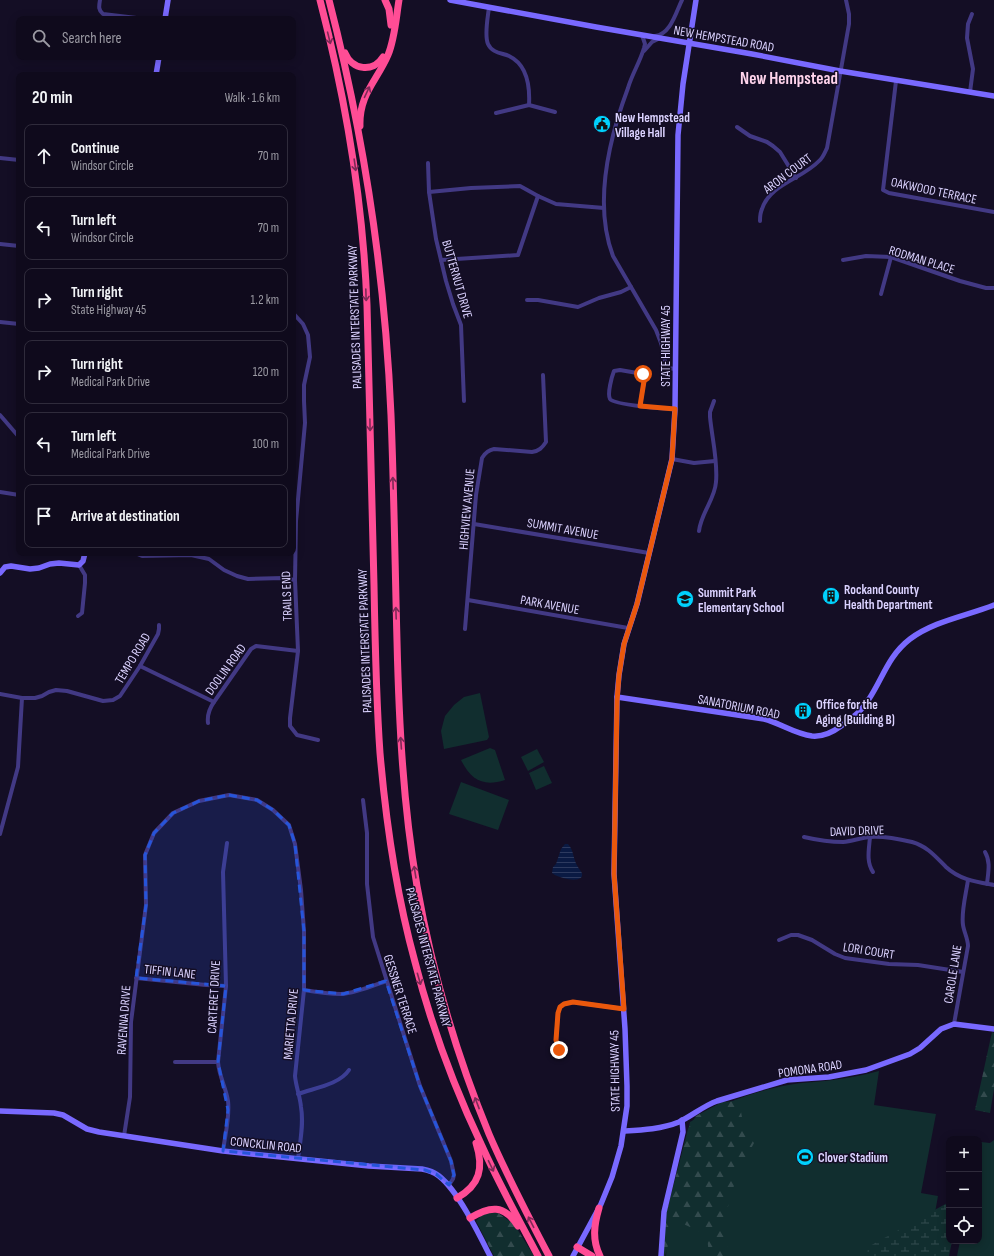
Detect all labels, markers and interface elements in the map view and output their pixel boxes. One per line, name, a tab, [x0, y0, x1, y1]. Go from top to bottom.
search box	[16, 16, 296, 60]
street label: NEW HEMPSTEAD ROAD	[672, 22, 775, 56]
icon: search	[30, 27, 52, 49]
text: Search here	[62, 29, 122, 48]
one-way arrow	[326, 31, 334, 44]
district label: New Hempstead	[740, 69, 838, 89]
one-way arrow	[364, 87, 371, 99]
text: 20 min	[32, 88, 72, 108]
text: Walk · 1.6 km	[225, 90, 280, 106]
place label: New Hempstead Village Hall	[615, 110, 690, 141]
public building icon: New Hempstead Village Hall	[592, 114, 612, 134]
text: Continue	[71, 139, 120, 158]
icon: ahead	[33, 145, 55, 167]
text: 70 m	[258, 148, 279, 164]
street label: ARON COURT	[759, 150, 815, 198]
text: Windsor Circle	[71, 158, 134, 174]
one-way arrow	[351, 158, 359, 171]
street label: OAKWOOD TERRACE	[889, 174, 978, 208]
text: Turn left	[71, 211, 116, 230]
icon: left	[33, 217, 55, 239]
text: 70 m	[258, 220, 279, 236]
text: Windsor Circle	[71, 230, 134, 246]
street label: BUTTERNUT DRIVE	[438, 238, 476, 320]
street label: RODMAN PLACE	[887, 242, 957, 278]
street label: PALISADES INTERSTATE PARKWAY	[344, 244, 366, 389]
text: Turn right	[71, 283, 123, 302]
one-way arrow	[363, 288, 370, 301]
icon: right	[33, 289, 55, 311]
text: 1.2 km	[250, 292, 279, 308]
text: State Highway 45	[71, 302, 146, 318]
street label: STATE HIGHWAY 45	[658, 305, 674, 387]
text: Turn right	[71, 355, 123, 374]
icon: right	[33, 361, 55, 383]
text: 120 m	[253, 364, 279, 380]
route start	[634, 365, 652, 383]
text: Medical Park Drive	[71, 374, 150, 390]
one-way arrow	[366, 418, 374, 431]
text: Turn left	[71, 427, 116, 446]
icon: left	[33, 433, 55, 455]
text: 100 m	[252, 436, 279, 452]
text: Medical Park Drive	[71, 446, 150, 462]
street label: HIGHVIEW AVENUE	[455, 468, 479, 550]
one-way arrow	[389, 477, 397, 490]
icon: arrive	[33, 505, 55, 527]
text: Arrive at destination	[71, 507, 180, 526]
street label: SUMMIT AVENUE	[526, 515, 600, 543]
street label: PALISADES INTERSTATE PARKWAY	[354, 568, 376, 713]
street label: TRAILS END	[278, 571, 296, 621]
place label: Rockand County Health Department	[844, 582, 933, 613]
place label: Summit Park Elementary School	[698, 585, 785, 616]
building icon: Rockand County Health Department	[821, 586, 841, 606]
school or university icon: Summit Park Elementary School	[675, 589, 695, 609]
street label: PARK AVENUE	[519, 592, 581, 618]
one-way arrow	[393, 607, 400, 620]
street label: TEMPO ROAD	[111, 630, 154, 687]
street label: DOOLIN ROAD	[202, 641, 250, 698]
street label: SANATORIUM ROAD	[696, 691, 781, 723]
place label: Office for the Aging (Building B)	[815, 697, 895, 728]
building icon: Office for the Aging (Building B)	[793, 701, 813, 721]
one-way arrow	[397, 737, 404, 750]
street label: DAVID DRIVE	[829, 822, 885, 840]
one-way arrow	[411, 866, 419, 879]
street label: PALISADES INTERSTATE PARKWAY	[402, 886, 455, 1029]
street label: LORI COURT	[842, 939, 896, 963]
street label: CAROLE LANE	[940, 944, 965, 1005]
street label: GESSNER TERRACE	[380, 953, 420, 1036]
street label: CARTERET DRIVE	[204, 960, 224, 1034]
street label: TIFFIN LANE	[143, 961, 197, 983]
one-way arrow	[416, 973, 424, 986]
street label: RAVENNA DRIVE	[114, 985, 134, 1055]
street label: MARIETTA DRIVE	[280, 988, 302, 1060]
street label: STATE HIGHWAY 45	[606, 1030, 624, 1112]
route end	[550, 1041, 568, 1059]
street label: POMONA ROAD	[777, 1057, 843, 1081]
one-way arrow	[473, 1098, 481, 1110]
street label: CONCKLIN ROAD	[229, 1133, 302, 1157]
map controls	[946, 1136, 982, 1244]
button: +	[946, 1136, 982, 1172]
sports icon: Clover Stadium	[795, 1147, 815, 1167]
place label: Clover Stadium	[818, 1150, 888, 1166]
one-way arrow	[488, 1159, 495, 1171]
button: −	[946, 1172, 982, 1208]
button: locate	[946, 1208, 982, 1244]
one-way arrow	[526, 1216, 534, 1228]

